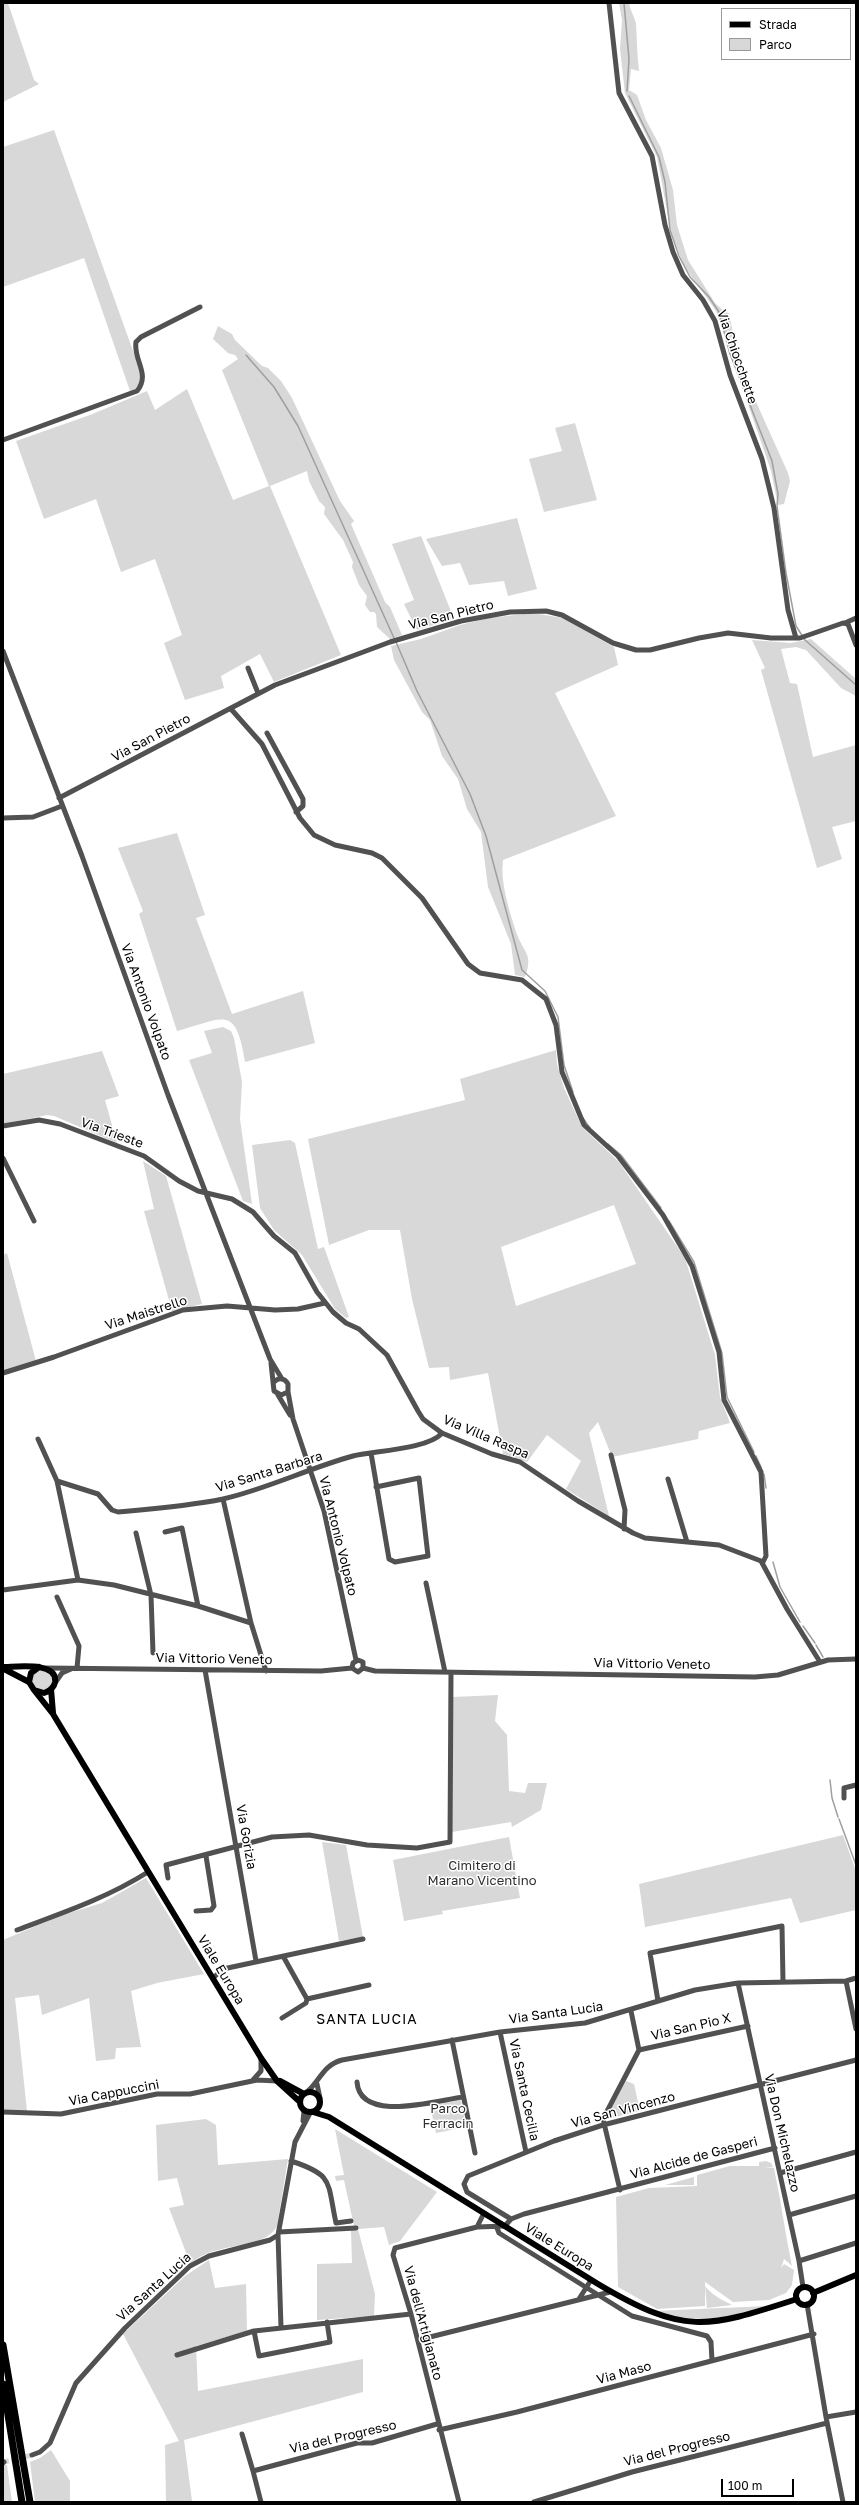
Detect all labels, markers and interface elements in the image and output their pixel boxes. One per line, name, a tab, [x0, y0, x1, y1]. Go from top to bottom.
legend	[721, 8, 851, 60]
text: Strada	[759, 17, 797, 32]
text: Parco	[759, 37, 792, 52]
street label: Via Chiocchette	[714, 308, 760, 406]
street label: Via San Pietro	[407, 597, 495, 633]
street label: Via San Pietro	[109, 711, 193, 765]
street label: Via Antonio Volpato	[118, 942, 174, 1062]
street label: Via Trieste	[79, 1114, 145, 1152]
street label: Via Maistrello	[103, 1292, 189, 1334]
street label: Via Villa Raspa	[441, 1412, 531, 1462]
street label: Via Santa Barbara	[214, 1448, 324, 1496]
street label: Via Antonio Volpato	[316, 1474, 360, 1598]
street label: Via Vittorio Veneto	[156, 1650, 272, 1668]
street label: Via Vittorio Veneto	[594, 1655, 710, 1673]
street label: Via Gorizia	[233, 1803, 259, 1871]
park label: Cimitero di Marano Vicentino	[427, 1858, 537, 1889]
street label: Viale Europa	[194, 1932, 248, 2008]
street label: Via Santa Lucia	[508, 1999, 604, 2027]
street label: Via San Pio X	[650, 2010, 732, 2044]
district label: SANTA LUCIA	[316, 2012, 418, 2028]
street label: Via Santa Cecilia	[506, 2037, 542, 2143]
street label: Via Don Michelazzo	[761, 2072, 803, 2194]
street label: Via Cappuccini	[67, 2077, 161, 2109]
street label: Via San Vincenzo	[569, 2089, 677, 2131]
park label: Parco Ferracin	[422, 2101, 474, 2132]
street label: Via Alcide de Gasperi	[629, 2134, 759, 2182]
street label: Viale Europa	[522, 2220, 596, 2274]
street label: Via Santa Lucia	[113, 2249, 195, 2325]
street label: Via dell'Artigianato	[400, 2264, 446, 2382]
street label: Via Maso	[595, 2358, 653, 2388]
street label: Via del Progresso	[288, 2417, 398, 2457]
street label: Via del Progresso	[622, 2428, 732, 2470]
scale bar	[723, 2471, 796, 2497]
text: 100 m	[728, 2478, 762, 2493]

